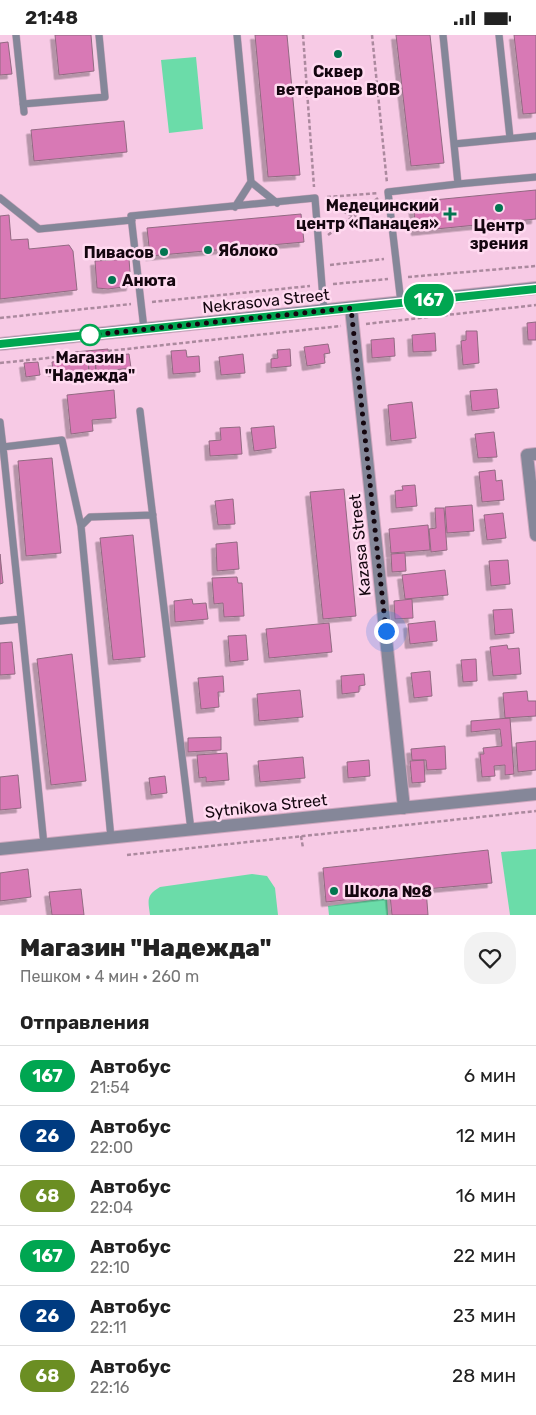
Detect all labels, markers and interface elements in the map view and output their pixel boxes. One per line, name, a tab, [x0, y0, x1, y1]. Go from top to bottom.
text: 21:48	[25, 6, 78, 29]
marker: Сквер ветеранов ВОВ	[332, 48, 344, 60]
place label: Сквер ветеранов ВОВ	[276, 62, 400, 99]
place label: Медецинский центр «Панацея»	[296, 196, 439, 233]
marker: Центр зрения	[493, 202, 505, 214]
marker: Медецинский центр «Панацея»	[443, 207, 457, 221]
place label: Центр зрения	[470, 216, 528, 253]
place label: Яблоко	[218, 241, 278, 260]
place label: Пивасов	[84, 243, 154, 262]
marker: Яблоко	[202, 244, 214, 256]
marker: Пивасов	[158, 246, 170, 258]
place label: Анюта	[122, 271, 176, 290]
marker: Анюта	[106, 274, 118, 286]
line badge: 167	[400, 284, 458, 316]
street label: Nekrasova Street	[201, 285, 331, 317]
text: 167	[414, 289, 444, 311]
marker: Магазин "Надежда"	[79, 324, 101, 346]
place label: Магазин "Надежда"	[45, 348, 135, 385]
street label: Kazasa Street	[345, 493, 375, 597]
your location	[374, 619, 399, 644]
street label: Sytnikova Street	[204, 790, 328, 822]
place label: Школа №8	[344, 882, 432, 901]
marker: Школа №8	[328, 885, 340, 897]
button: heart	[464, 932, 516, 984]
text: Магазин "Надежда"	[20, 934, 271, 962]
text: Пешком · 4 мин · 260 m	[20, 967, 199, 986]
text: Отправления	[20, 1011, 150, 1034]
text: Автобус	[90, 1055, 171, 1078]
text: 6 мин	[464, 1064, 516, 1087]
text: 167	[32, 1065, 63, 1087]
text: 21:54	[90, 1078, 130, 1097]
text: Автобус	[90, 1115, 171, 1138]
text: 12 мин	[456, 1124, 516, 1147]
text: 26	[36, 1125, 59, 1147]
text: 22:00	[90, 1138, 133, 1157]
text: Автобус	[90, 1175, 171, 1198]
text: 16 мин	[456, 1184, 516, 1207]
text: 68	[36, 1185, 59, 1207]
text: 22:04	[90, 1198, 133, 1217]
text: Автобус	[90, 1235, 171, 1258]
text: 22 мин	[453, 1244, 516, 1267]
text: 167	[32, 1245, 63, 1267]
text: 22:10	[90, 1258, 130, 1277]
text: Автобус	[90, 1295, 171, 1318]
text: 23 мин	[453, 1304, 516, 1327]
text: 26	[36, 1305, 59, 1327]
text: 22:11	[90, 1318, 127, 1337]
text: Автобус	[90, 1355, 171, 1378]
text: 28 мин	[452, 1364, 516, 1387]
text: 68	[36, 1365, 59, 1387]
text: 22:16	[90, 1378, 129, 1397]

